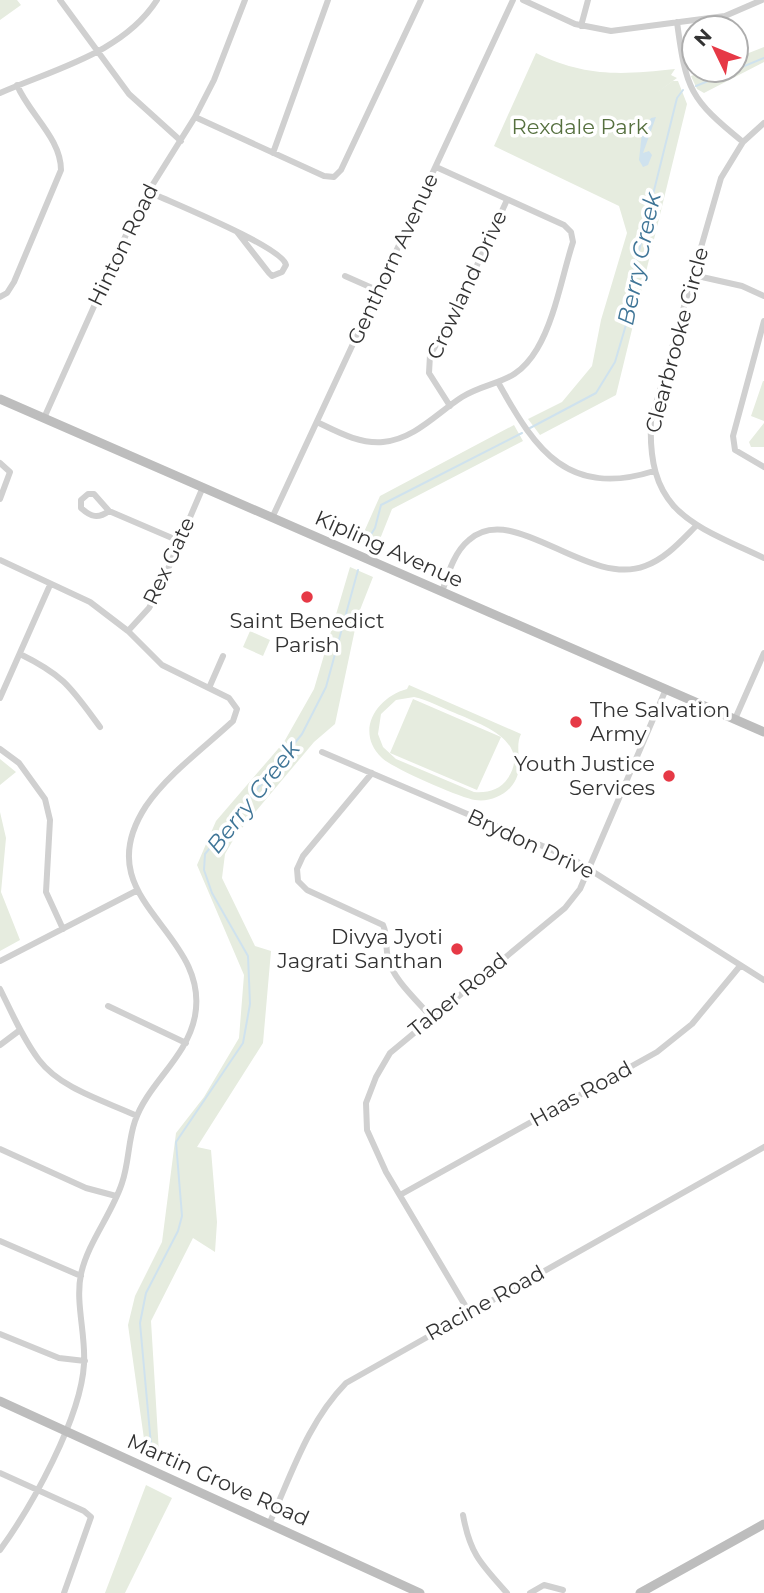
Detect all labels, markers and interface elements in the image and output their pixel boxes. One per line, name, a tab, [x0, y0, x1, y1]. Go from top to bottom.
north arrow	[680, 14, 750, 84]
text: N	[689, 24, 717, 51]
park label: Rexdale Park	[512, 114, 649, 139]
street label: Genthorn Avenue	[342, 169, 443, 348]
street label: Hinton Road	[82, 180, 163, 310]
water label: Berry Creek	[611, 189, 667, 328]
street label: Crowland Drive	[421, 206, 512, 363]
street label: Clearbrooke Circle	[640, 244, 713, 435]
street label: Kipling Avenue	[311, 505, 467, 592]
street label: Rex Gate	[137, 513, 200, 609]
marker: Saint Benedict Parish	[299, 589, 315, 605]
place label: Saint Benedict Parish	[230, 608, 384, 657]
place label: The Salvation Army	[590, 697, 730, 746]
marker: The Salvation Army	[568, 714, 584, 730]
water label: Berry Creek	[200, 734, 306, 859]
place label: Youth Justice Services	[514, 751, 655, 800]
marker: Youth Justice Services	[661, 768, 677, 784]
street label: Brydon Drive	[464, 803, 599, 884]
place label: Divya Jyoti Jagrati Santhan	[276, 924, 443, 973]
marker: Divya Jyoti Jagrati Santhan	[449, 941, 465, 957]
street label: Taber Road	[403, 947, 512, 1042]
street label: Haas Road	[525, 1055, 636, 1132]
street label: Racine Road	[421, 1260, 549, 1346]
street label: Martin Grove Road	[123, 1428, 313, 1531]

